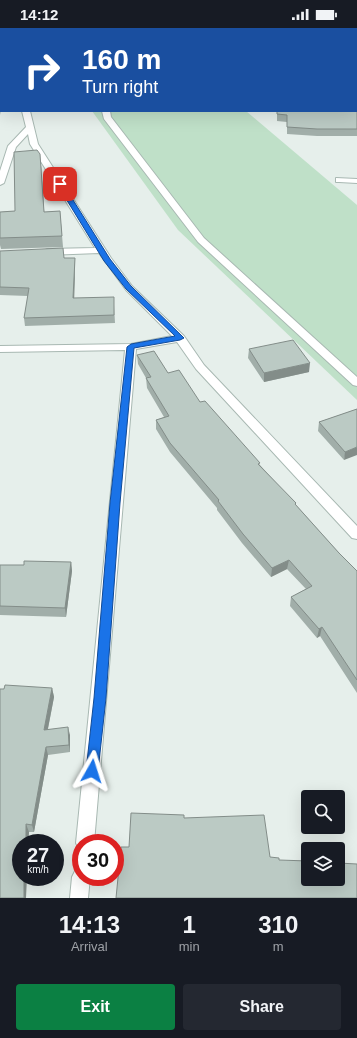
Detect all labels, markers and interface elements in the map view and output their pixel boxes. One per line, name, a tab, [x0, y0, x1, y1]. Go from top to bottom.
text: 14:12	[20, 6, 58, 23]
icon: right	[16, 44, 68, 96]
text: 160 m	[82, 44, 161, 75]
text: Turn right	[82, 77, 158, 97]
pin	[43, 167, 77, 201]
icon: arrive	[49, 173, 71, 195]
position arrow	[71, 750, 113, 792]
map controls	[301, 790, 345, 886]
button: search	[301, 790, 345, 834]
speed limit sign: 30	[72, 834, 124, 886]
button: layers	[301, 842, 345, 886]
text: 27	[27, 844, 49, 866]
text: km/h	[27, 864, 49, 875]
text: 14:13	[59, 911, 120, 938]
text: 1	[182, 911, 196, 938]
text: 310	[258, 911, 298, 938]
text: Arrival	[71, 939, 108, 954]
text: min	[179, 939, 200, 954]
text: m	[273, 939, 284, 954]
button: Exit	[16, 984, 175, 1030]
button: Share	[183, 984, 341, 1030]

